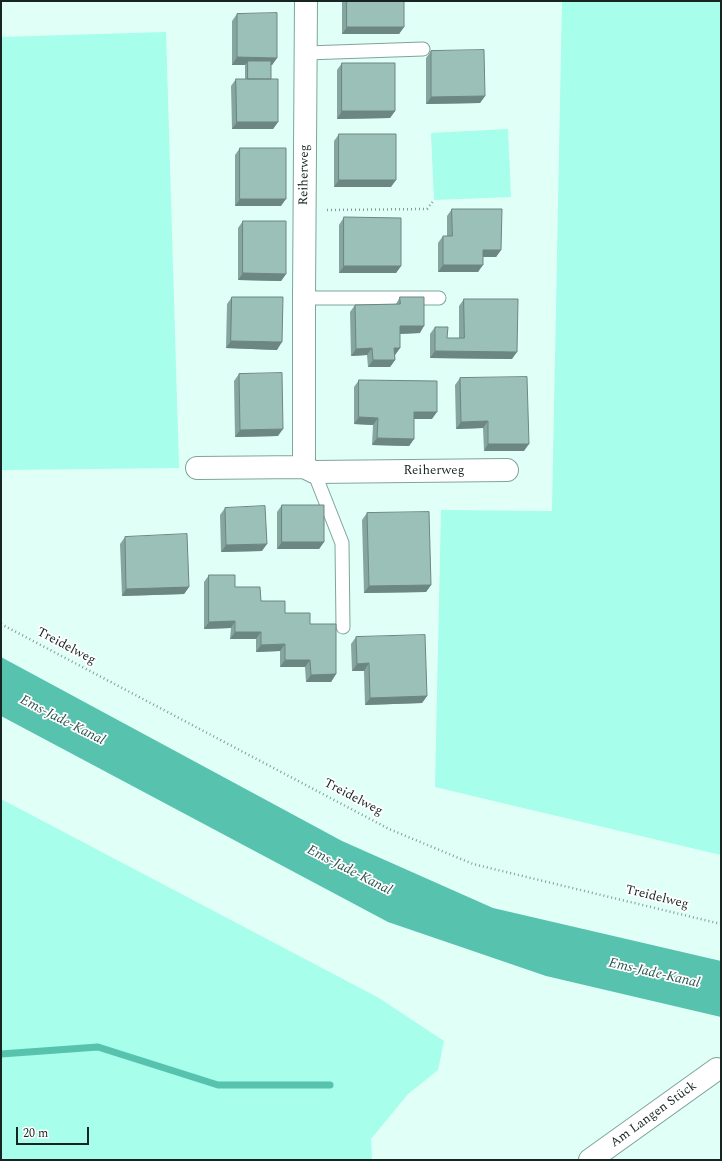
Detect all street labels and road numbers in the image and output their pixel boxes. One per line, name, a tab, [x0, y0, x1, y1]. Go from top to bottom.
street label: Reiherweg	[297, 144, 313, 206]
street label: Reiherweg	[403, 463, 465, 479]
street label: Treidelweg	[34, 625, 98, 669]
street label: Treidelweg	[321, 776, 385, 820]
street label: Treidelweg	[624, 883, 690, 913]
street label: Am Langen Stück	[608, 1078, 700, 1152]

